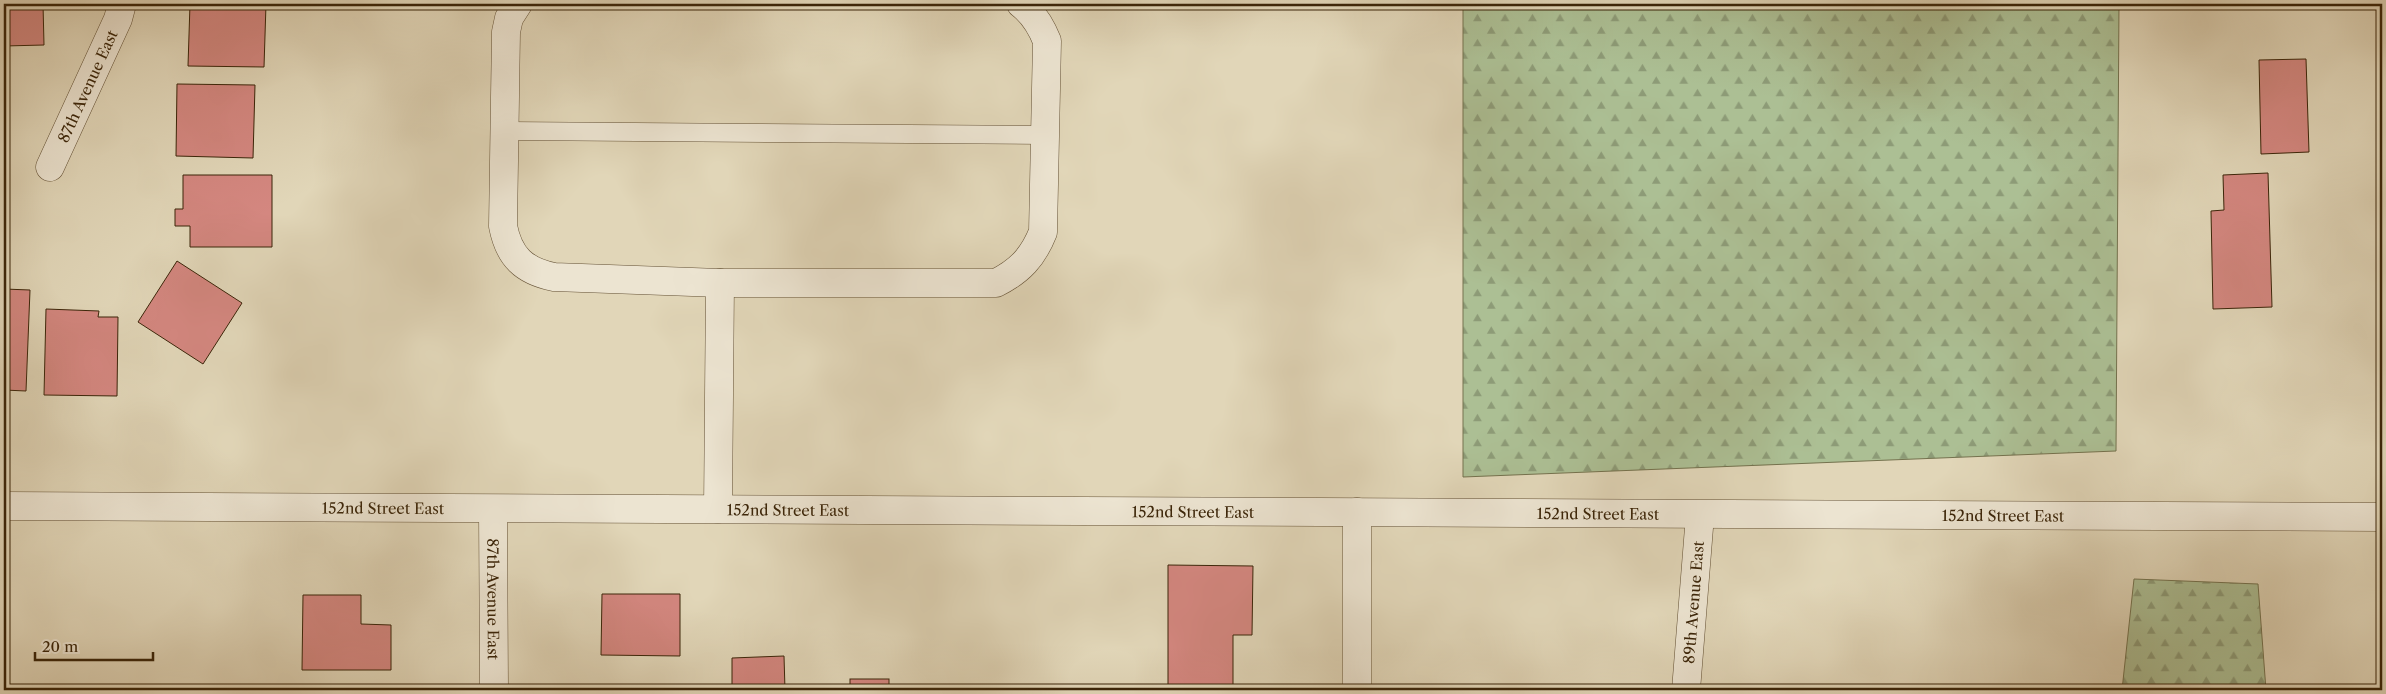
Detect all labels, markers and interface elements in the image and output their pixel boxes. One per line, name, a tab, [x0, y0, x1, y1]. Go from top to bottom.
street label: 87th Avenue East	[53, 26, 121, 145]
street label: 152nd Street East	[322, 498, 445, 518]
street label: 152nd Street East	[727, 500, 850, 519]
street label: 152nd Street East	[1132, 502, 1255, 521]
street label: 152nd Street East	[1537, 504, 1660, 523]
street label: 152nd Street East	[1942, 505, 2065, 525]
street label: 87th Avenue East	[484, 538, 503, 661]
street label: 89th Avenue East	[1679, 539, 1707, 664]
scale bar	[35, 629, 152, 661]
text: 20 m	[42, 637, 78, 656]

